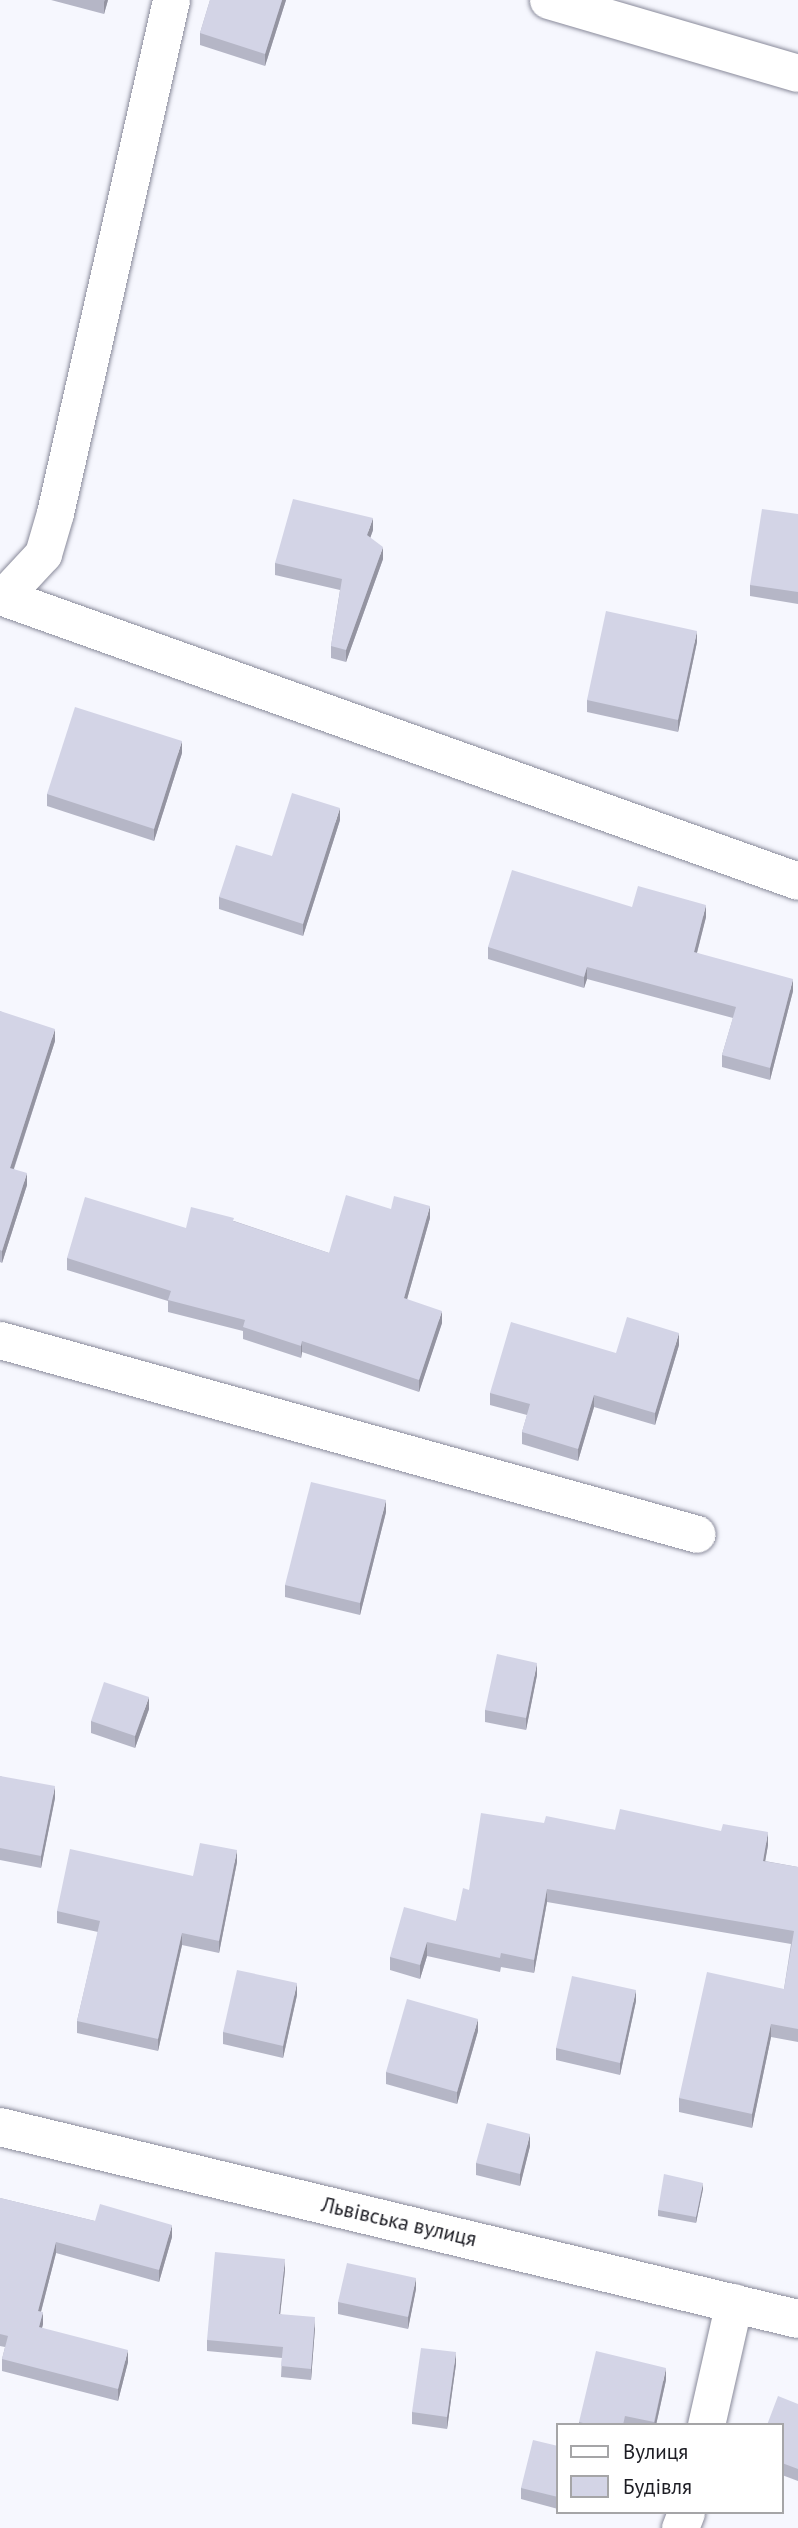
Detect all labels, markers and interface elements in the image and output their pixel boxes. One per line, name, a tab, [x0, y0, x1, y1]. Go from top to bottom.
street label: Львівська вулиця	[319, 2192, 479, 2252]
legend	[556, 2423, 784, 2514]
text: Вулиця	[623, 2438, 688, 2465]
text: Будівля	[623, 2473, 692, 2500]

